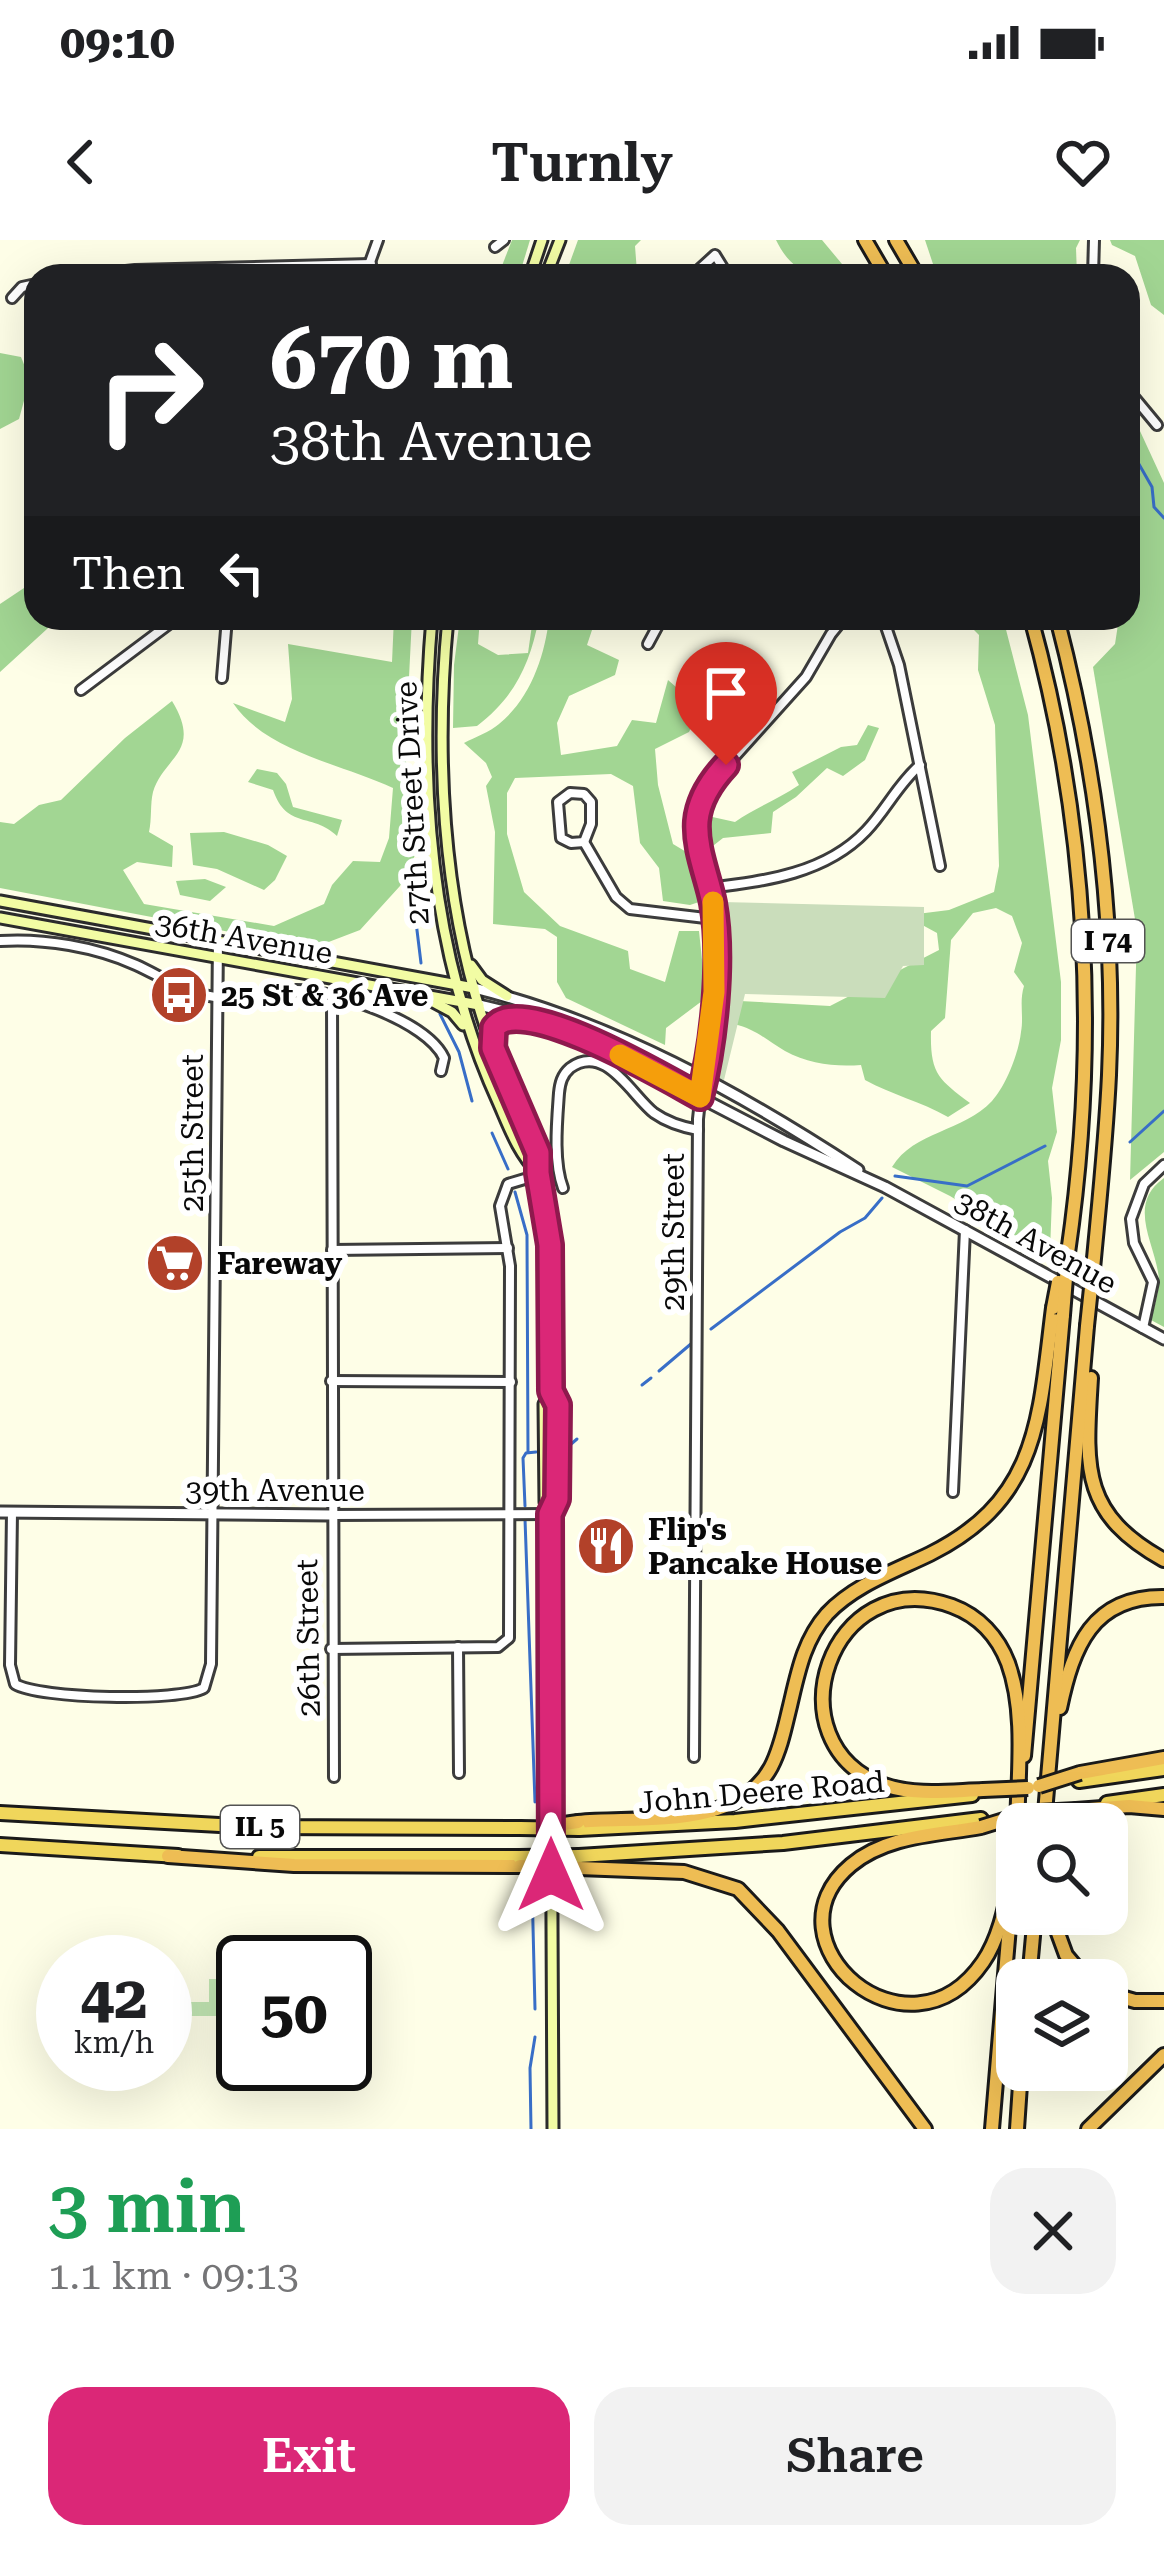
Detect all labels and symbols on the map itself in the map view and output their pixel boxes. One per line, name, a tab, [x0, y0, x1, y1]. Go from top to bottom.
pin	[675, 642, 777, 765]
street label: 27th Street Drive	[388, 680, 436, 926]
street label: 36th Avenue	[153, 905, 335, 971]
road number: I 74	[1072, 920, 1144, 962]
bus stop icon: 25 St & 36 Ave	[148, 964, 210, 1026]
place label: 25 St & 36 Ave	[221, 978, 428, 1013]
street label: 25th Street	[175, 1054, 210, 1212]
street label: 29th Street	[656, 1153, 691, 1311]
street label: 38th Avenue	[949, 1183, 1123, 1301]
supermarket icon: Fareway	[144, 1232, 206, 1294]
place label: Fareway	[217, 1246, 342, 1281]
street label: 39th Avenue	[185, 1473, 365, 1508]
place label: Flip's Pancake House	[648, 1512, 882, 1581]
restaurant icon: Flip's Pancake House	[575, 1515, 637, 1577]
street label: 26th Street	[289, 1559, 327, 1717]
street label: John Deere Road	[636, 1764, 886, 1820]
road number: IL 5	[221, 1806, 299, 1848]
position arrow	[488, 1812, 614, 1938]
speed limit sign: 50	[216, 1935, 372, 2091]

